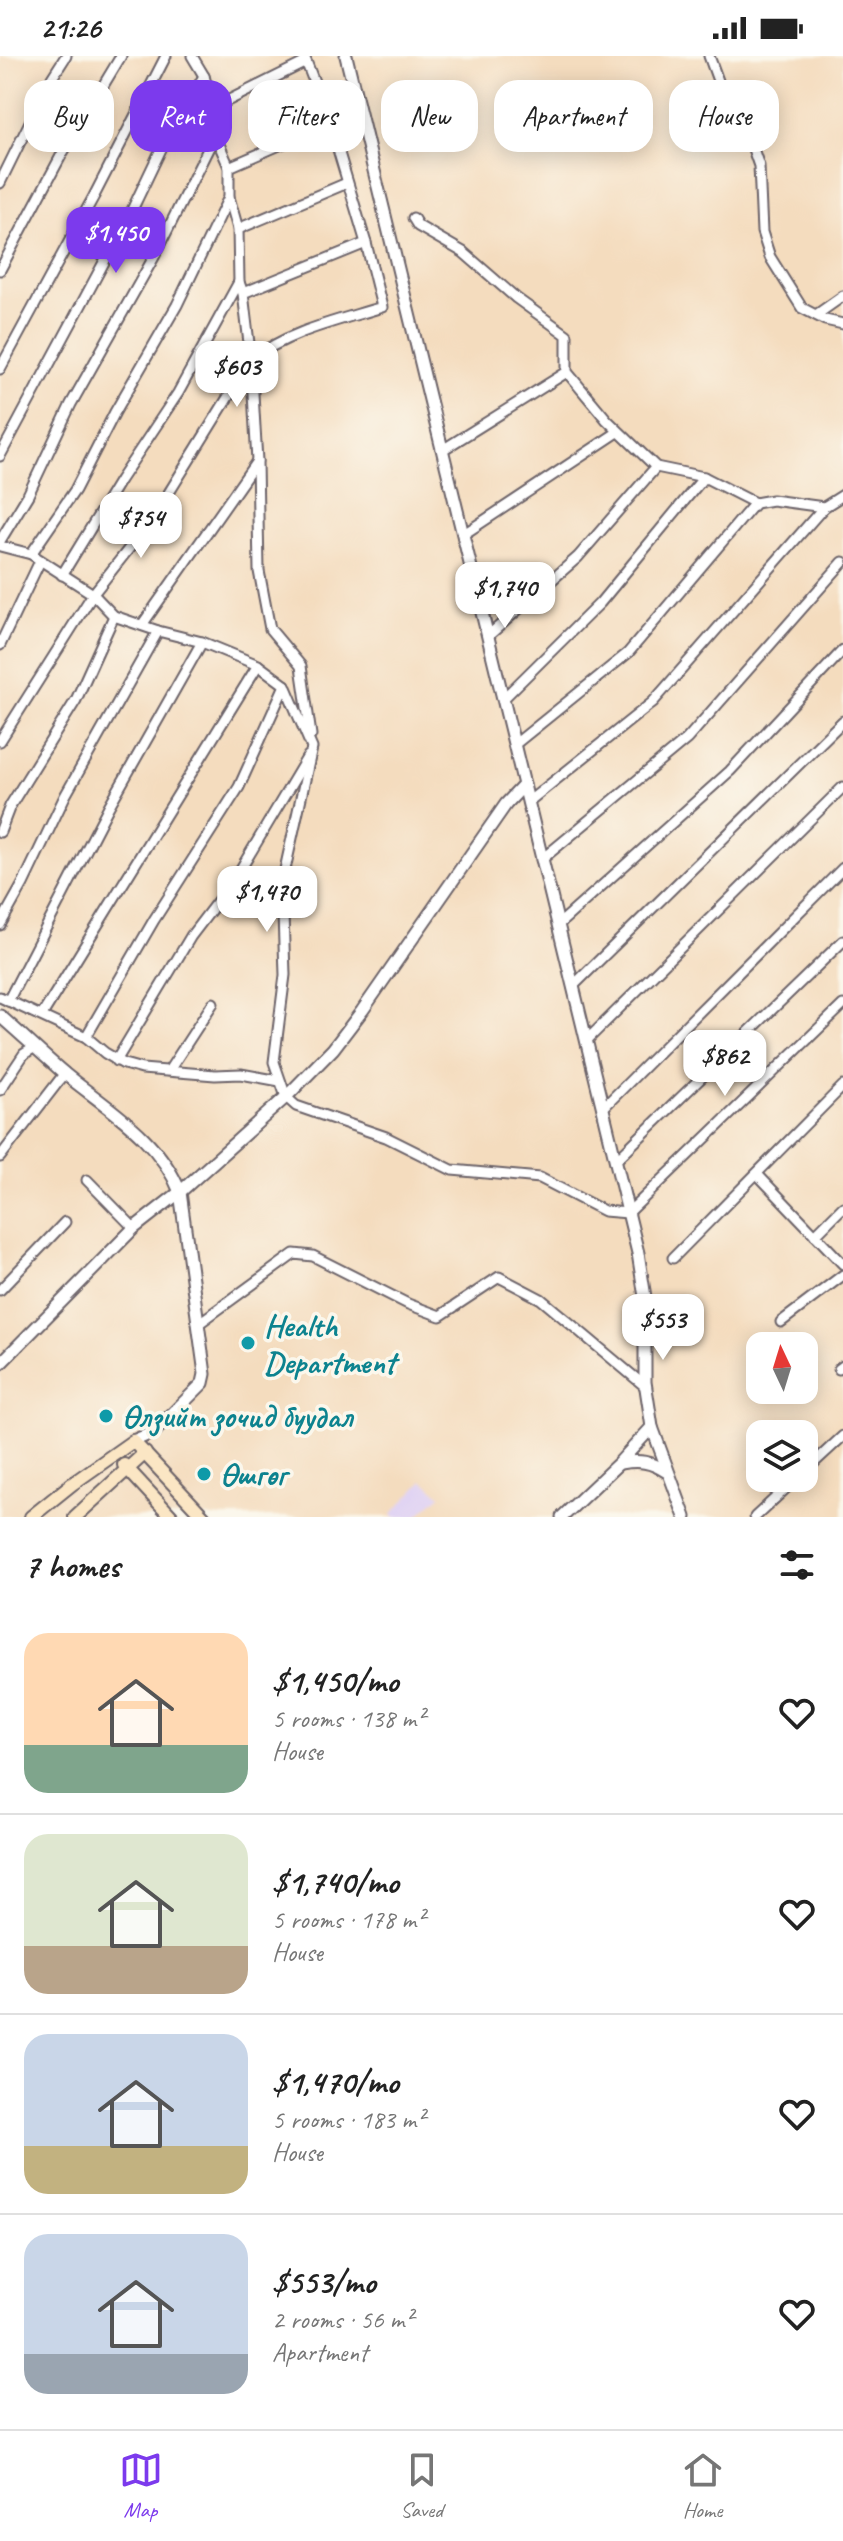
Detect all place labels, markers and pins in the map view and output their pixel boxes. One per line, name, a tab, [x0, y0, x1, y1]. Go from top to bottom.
pin: $1,450	[51, 207, 181, 275]
pin: $603	[190, 341, 284, 409]
pin: $754	[94, 492, 188, 560]
pin: $1,740	[440, 562, 570, 630]
pin: $1,470	[202, 866, 332, 934]
pin: $862	[678, 1030, 772, 1098]
pin: $553	[616, 1294, 710, 1362]
place label: Health Department	[264, 1305, 400, 1383]
marker: Health Department	[239, 1334, 257, 1352]
place label: Өлзийт зочид буудал	[122, 1396, 355, 1437]
marker: Өлзийт зочид буудал	[97, 1407, 115, 1425]
place label: Өшгөг	[220, 1454, 291, 1495]
marker: Өшгөг	[195, 1465, 213, 1483]

